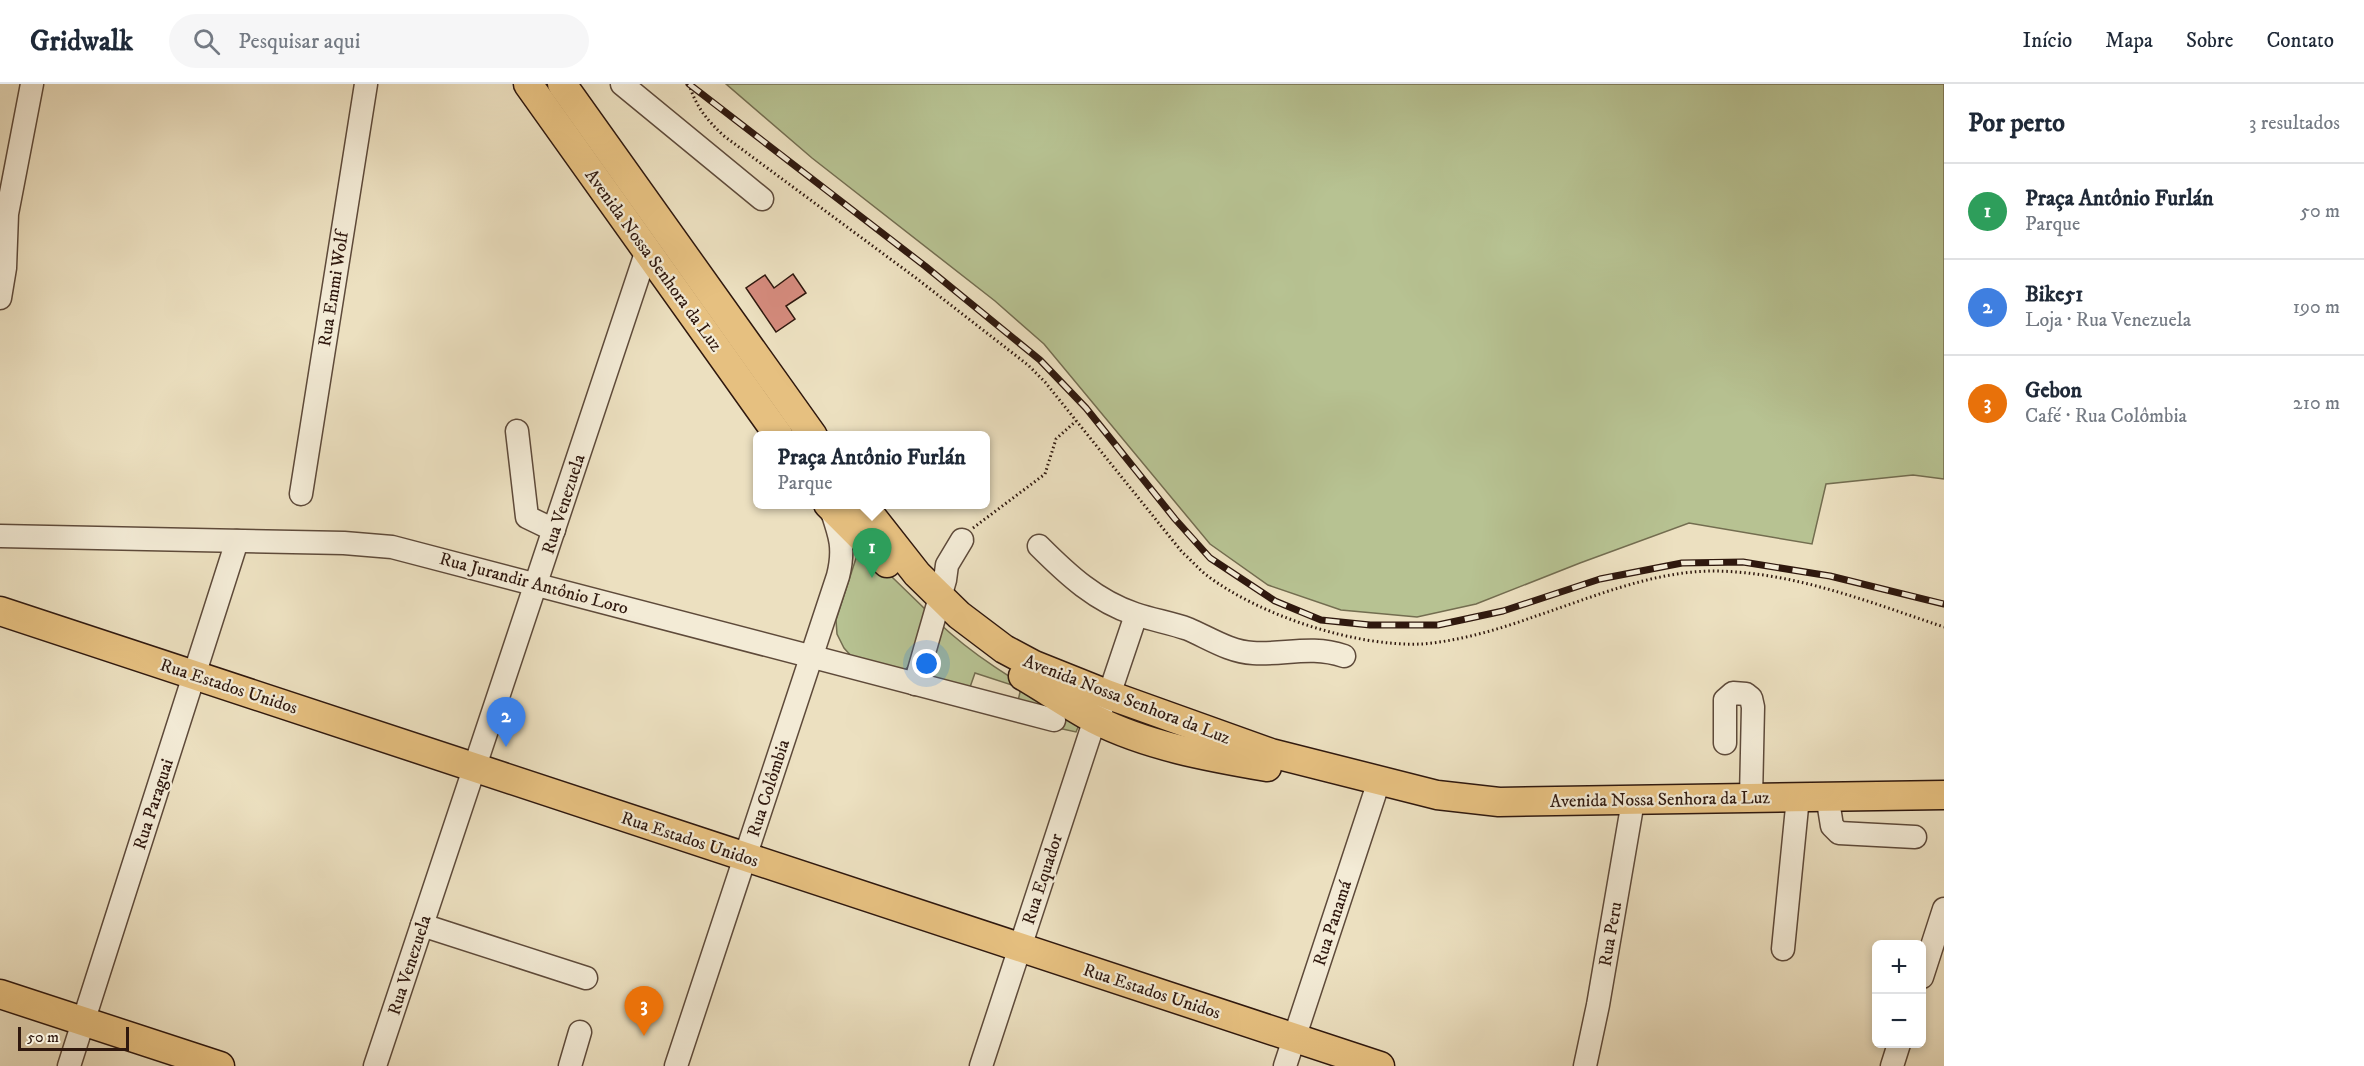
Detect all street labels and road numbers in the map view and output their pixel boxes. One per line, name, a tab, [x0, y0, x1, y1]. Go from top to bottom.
street label: Avenida Nossa Senhora da Luz	[580, 165, 727, 356]
street label: Rua Emmi Wolf	[314, 227, 354, 348]
street label: Rua Venezuela	[537, 451, 591, 557]
street label: Rua Jurandir Antônio Loro	[437, 548, 631, 620]
street label: Avenida Nossa Senhora da Luz	[1020, 650, 1234, 750]
street label: Rua Estados Unidos	[157, 654, 300, 720]
street label: Rua Colômbia	[743, 737, 795, 840]
street label: Rua Paraguai	[129, 756, 179, 853]
street label: Avenida Nossa Senhora da Luz	[1550, 787, 1770, 813]
street label: Rua Estados Unidos	[618, 807, 761, 873]
street label: Rua Equador	[1018, 831, 1068, 928]
street label: Rua Panamá	[1309, 878, 1357, 969]
street label: Rua Peru	[1594, 900, 1628, 968]
street label: Rua Venezuela	[383, 912, 437, 1018]
street label: Rua Estados Unidos	[1080, 959, 1223, 1025]

